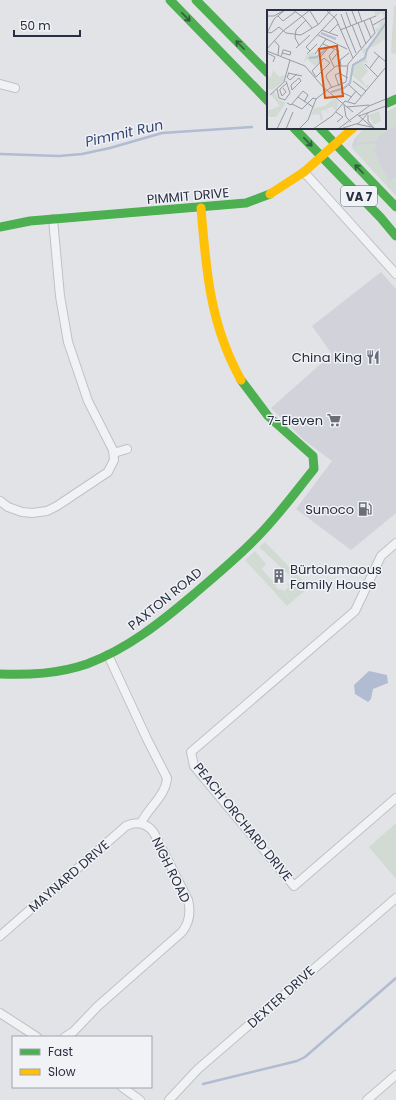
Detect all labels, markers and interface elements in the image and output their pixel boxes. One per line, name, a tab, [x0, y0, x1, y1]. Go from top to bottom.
inset map	[267, 10, 386, 129]
scale bar	[14, 12, 80, 38]
one-way arrow	[181, 12, 191, 22]
text: 50 m	[20, 17, 51, 34]
one-way arrow	[235, 40, 245, 50]
water label: Pimmit Run	[83, 114, 165, 152]
one-way arrow	[303, 137, 313, 147]
one-way arrow	[354, 164, 364, 174]
street label: PIMMIT DRIVE	[146, 183, 230, 209]
road number: VA 7	[341, 186, 377, 206]
place label: China King	[292, 348, 362, 367]
restaurant icon: China King	[365, 349, 381, 365]
place label: 7-Eleven	[267, 411, 323, 430]
supermarket icon: 7-Eleven	[326, 412, 342, 428]
place label: Sunoco	[305, 500, 354, 519]
fuel station icon: Sunoco	[357, 501, 373, 517]
place label: Bürtolamaous Family House	[290, 560, 382, 594]
street label: PAXTON ROAD	[124, 563, 206, 635]
building icon: Bürtolamaous Family House	[271, 568, 287, 584]
street label: PEACH ORCHARD DRIVE	[189, 759, 297, 885]
street label: NIGH ROAD	[147, 834, 195, 906]
street label: MAYNARD DRIVE	[24, 835, 114, 917]
street label: DEXTER DRIVE	[243, 962, 319, 1032]
legend	[12, 1036, 152, 1088]
text: Fast	[48, 1043, 73, 1060]
text: Slow	[48, 1063, 76, 1080]

